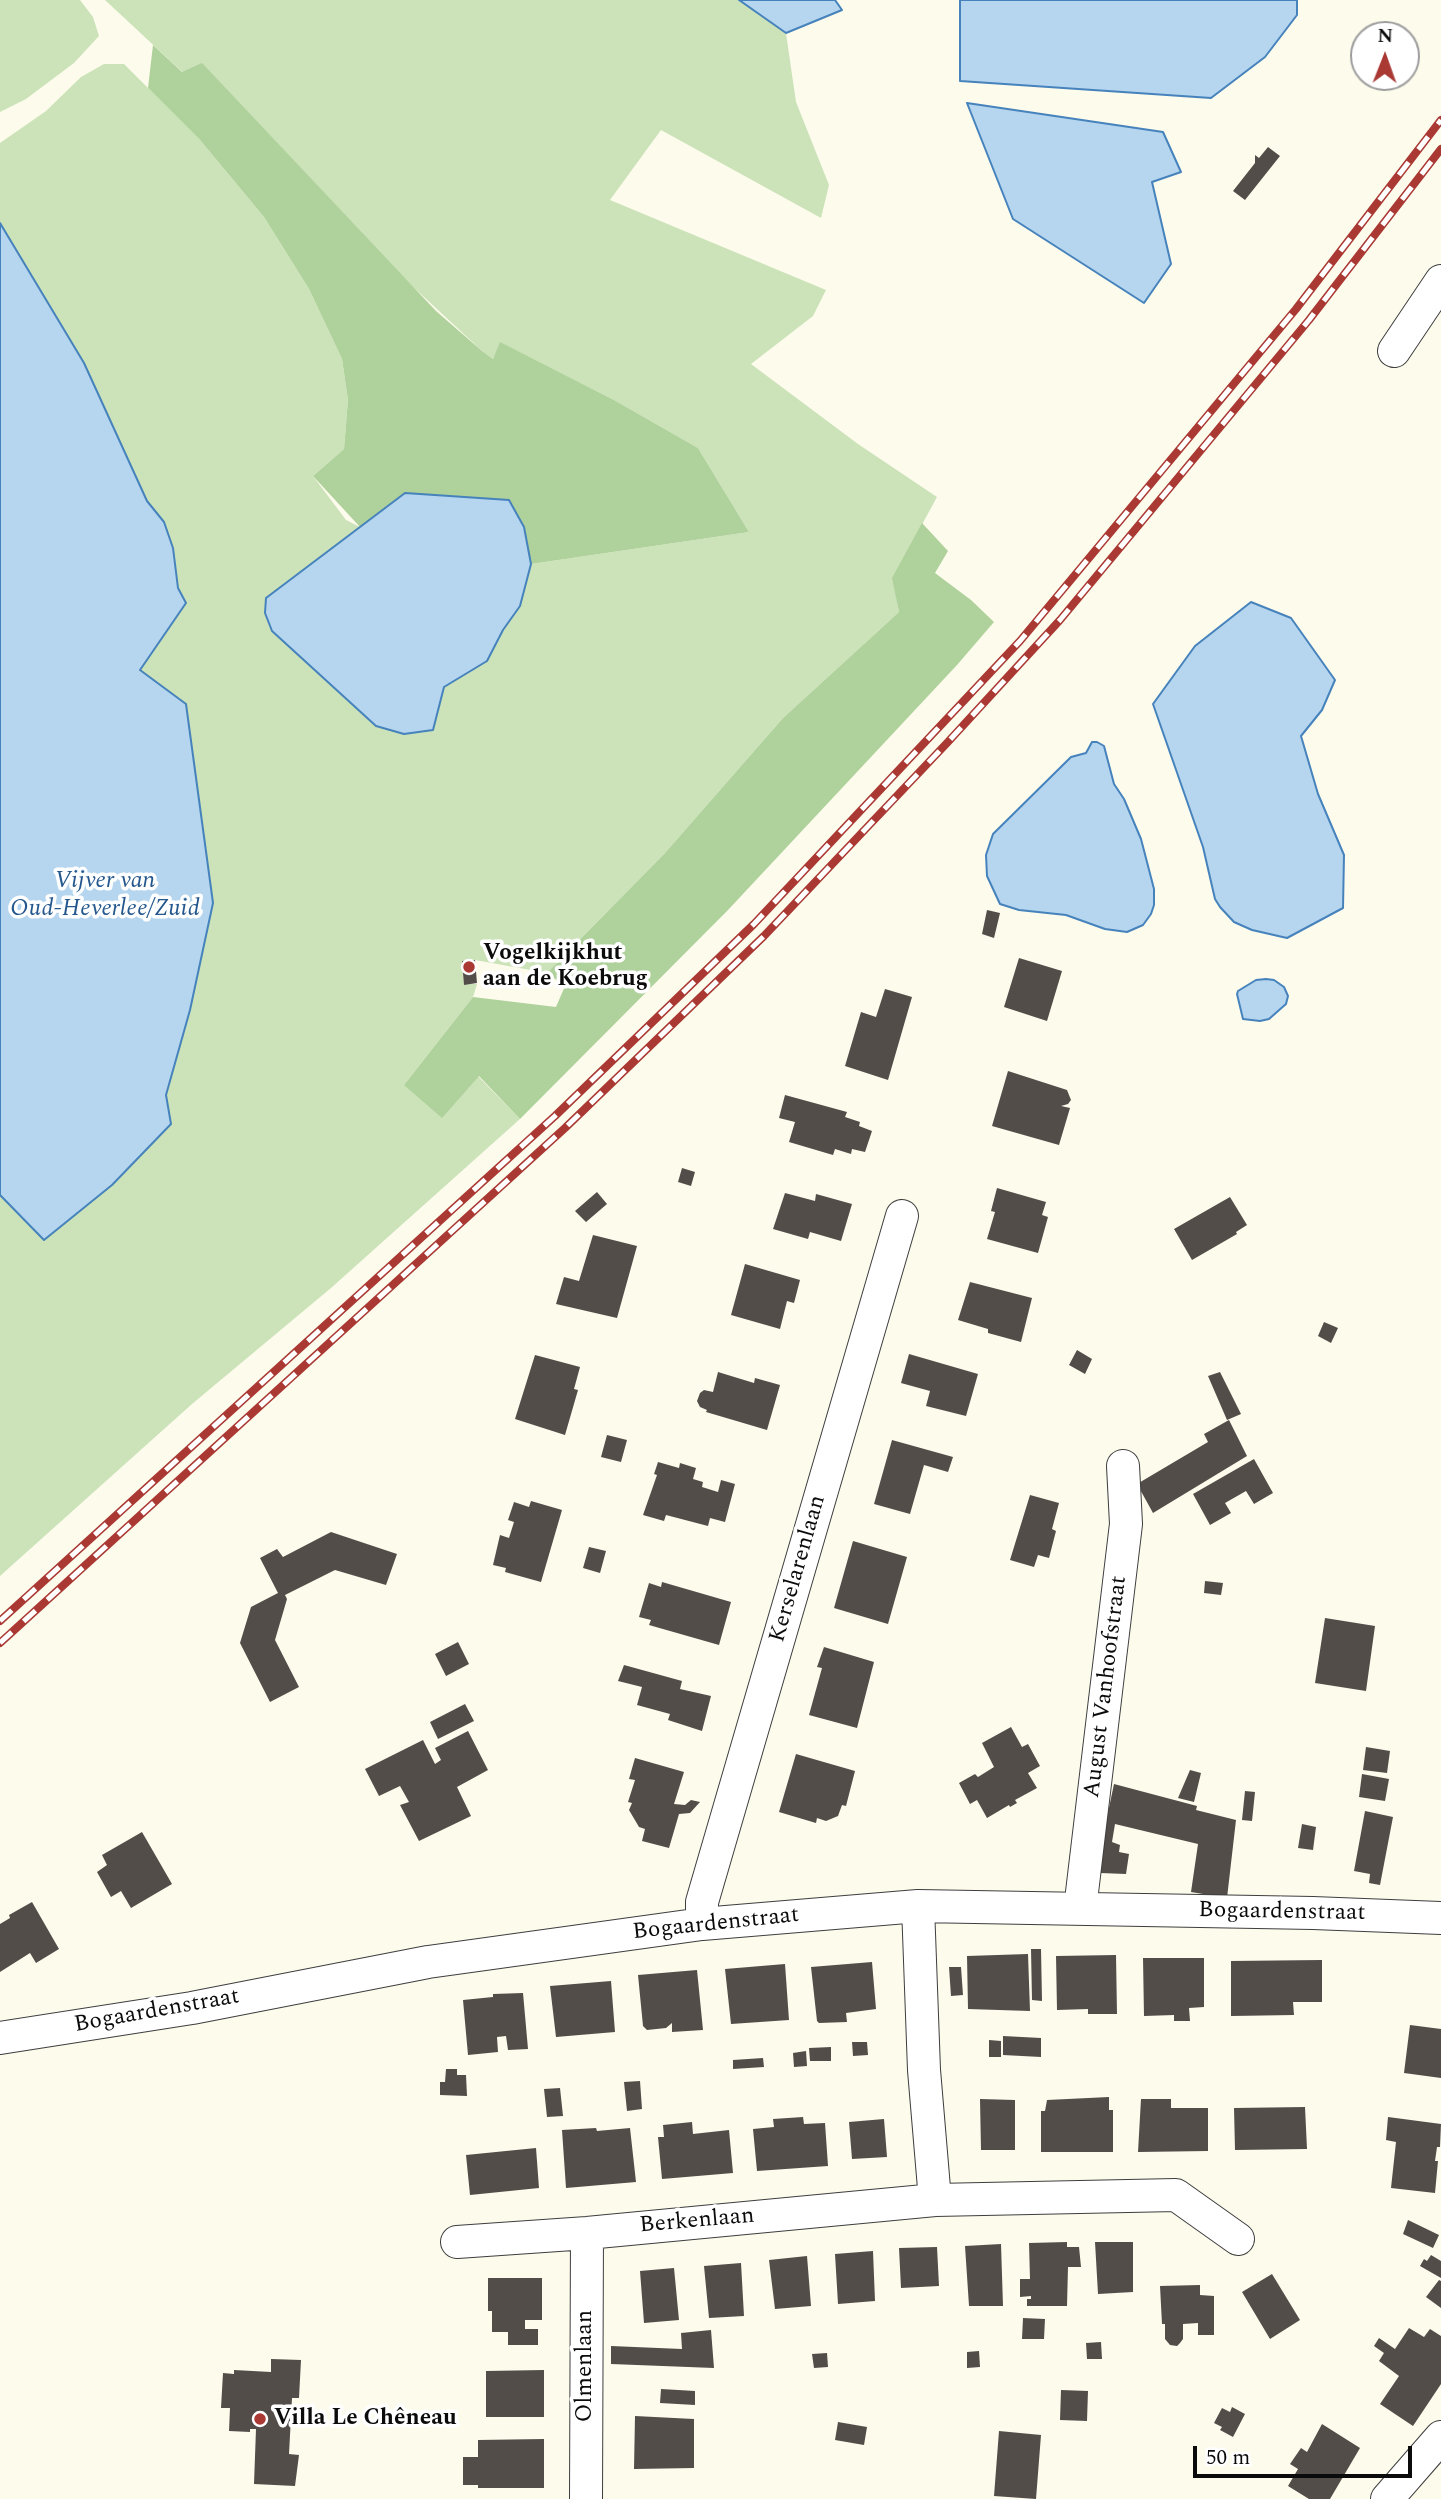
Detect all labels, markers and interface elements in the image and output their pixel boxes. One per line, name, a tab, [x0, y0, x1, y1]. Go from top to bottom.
north arrow	[1350, 21, 1420, 91]
text: N	[1377, 22, 1393, 51]
water label: Vijver van Oud-Heverlee/Zuid	[10, 868, 200, 924]
place label: Vogelkijkhut aan de Koebrug	[483, 940, 648, 994]
marker: Vogelkijkhut aan de Koebrug	[461, 959, 477, 975]
street label: Kerselarenlaan	[765, 1492, 833, 1646]
street label: August Vanhoofstraat	[1080, 1574, 1134, 1800]
street label: Bogaardenstraat	[1198, 1898, 1366, 1928]
street label: Bogaardenstraat	[631, 1903, 801, 1947]
street label: Bogaardenstraat	[72, 1984, 242, 2040]
street label: Berkenlaan	[638, 2203, 756, 2241]
street label: Olmenlaan	[572, 2310, 600, 2422]
place label: Villa Le Chêneau	[274, 2405, 457, 2433]
marker: Villa Le Chêneau	[252, 2411, 268, 2427]
scale bar	[1196, 2432, 1415, 2476]
text: 50 m	[1206, 2442, 1250, 2474]

